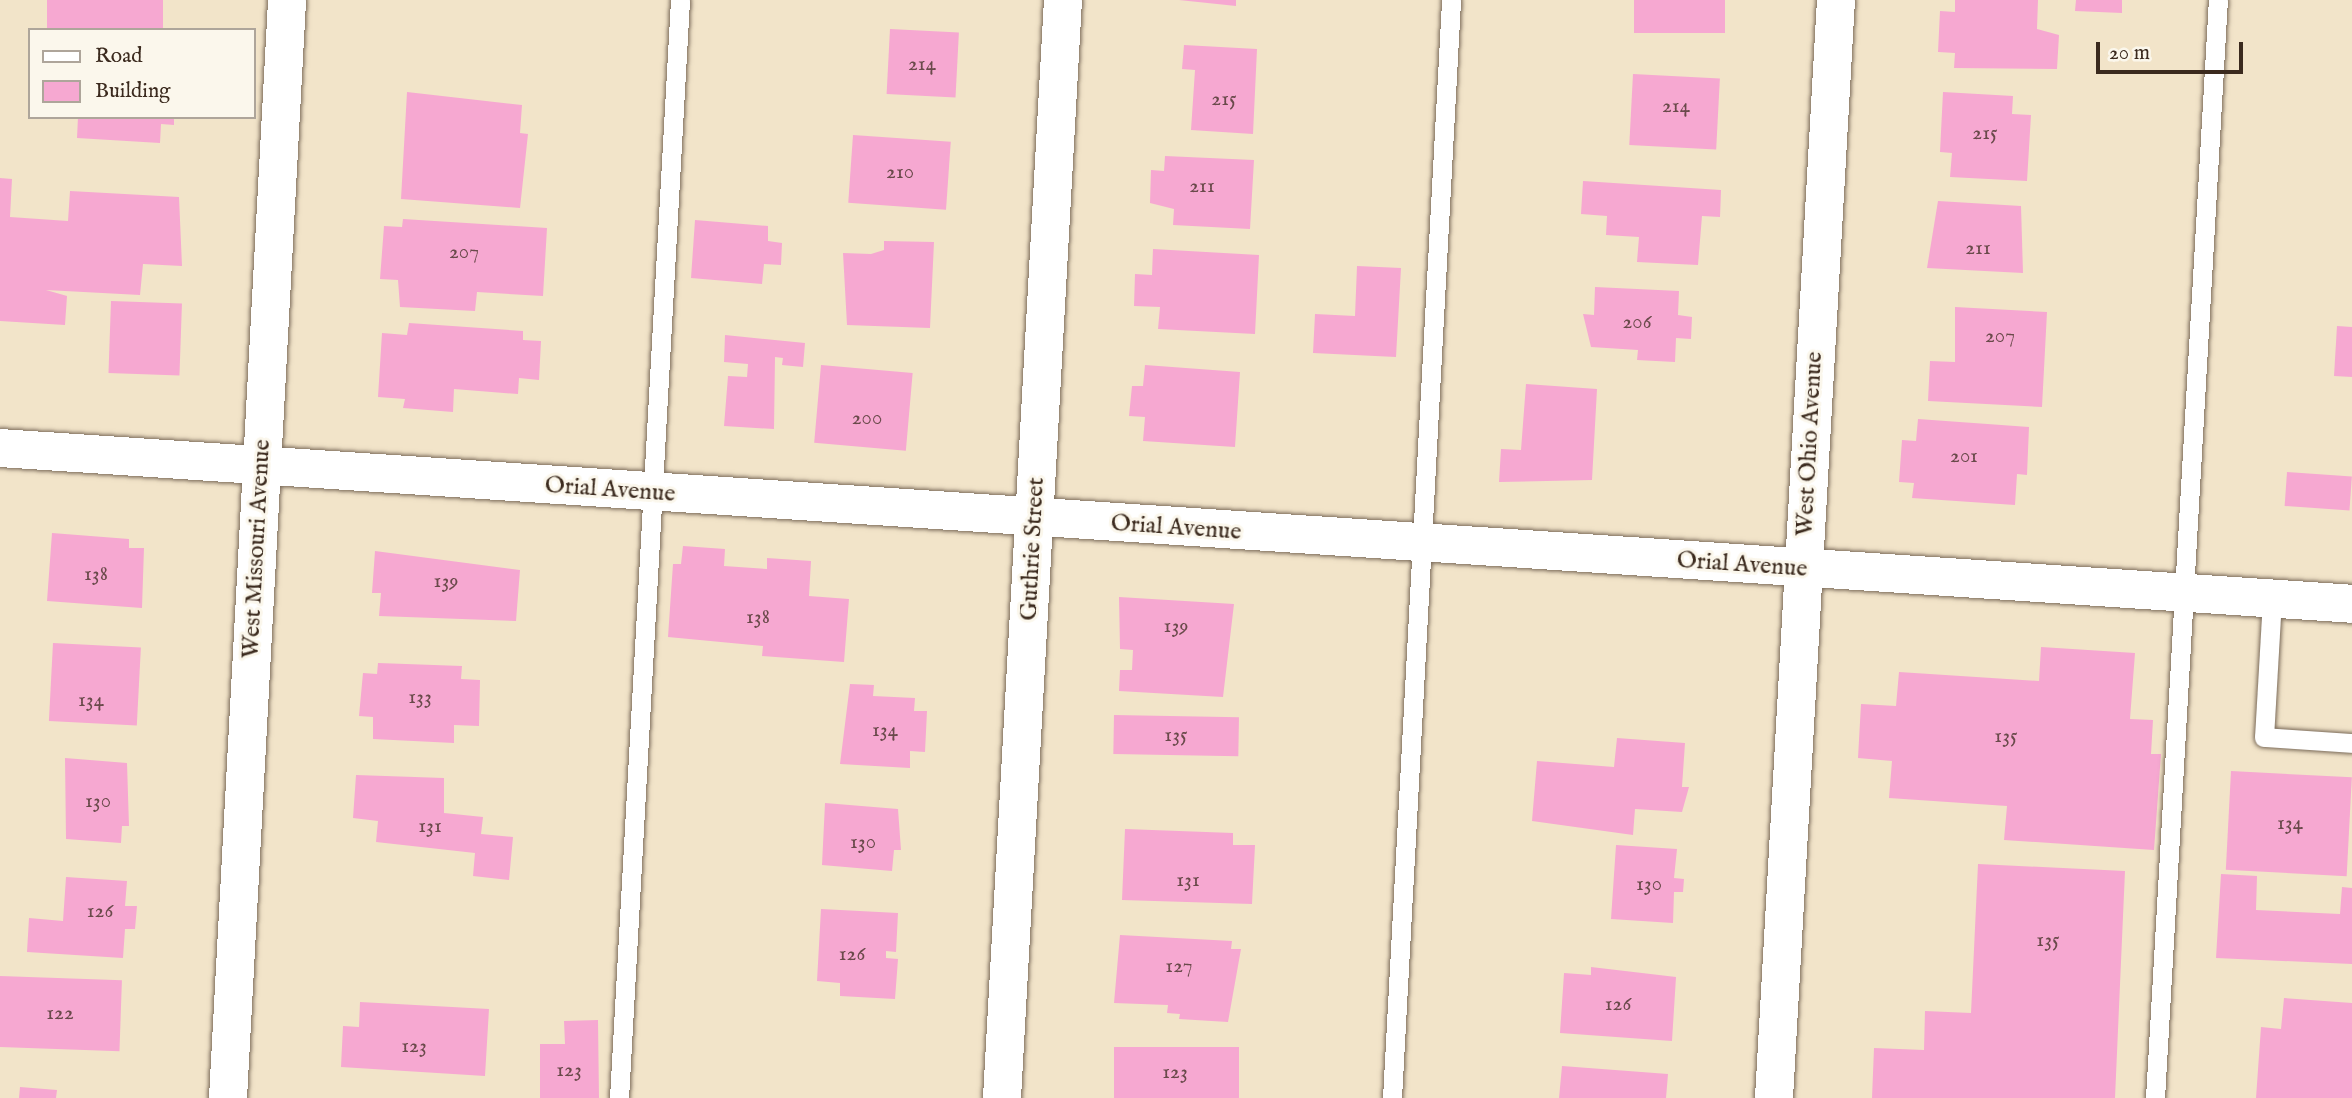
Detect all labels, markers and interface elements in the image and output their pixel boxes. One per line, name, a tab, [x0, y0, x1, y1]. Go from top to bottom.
legend	[28, 28, 256, 119]
scale bar	[2100, 28, 2247, 72]
text: 20 m	[2109, 40, 2150, 67]
text: Road	[95, 43, 142, 70]
house number: 214	[908, 52, 936, 78]
text: Building	[95, 78, 170, 105]
house number: 215	[1211, 87, 1237, 113]
house number: 214	[1662, 94, 1690, 120]
house number: 215	[1972, 121, 1998, 147]
house number: 210	[886, 160, 914, 186]
house number: 211	[1189, 174, 1215, 200]
house number: 211	[1965, 236, 1991, 262]
house number: 207	[449, 240, 479, 266]
house number: 206	[1622, 310, 1652, 336]
house number: 207	[1985, 324, 2015, 350]
street label: West Ohio Avenue	[1791, 351, 1829, 537]
house number: 200	[852, 406, 882, 432]
street label: West Missouri Avenue	[237, 439, 277, 659]
house number: 201	[1950, 444, 1978, 470]
street label: Orial Avenue	[544, 471, 676, 509]
street label: Guthrie Street	[1015, 477, 1051, 621]
street label: Orial Avenue	[1110, 509, 1242, 547]
street label: Orial Avenue	[1676, 546, 1808, 584]
house number: 138	[84, 562, 108, 588]
house number: 139	[434, 569, 458, 595]
house number: 138	[746, 605, 770, 631]
house number: 139	[1164, 614, 1188, 640]
house number: 133	[408, 685, 432, 711]
house number: 134	[78, 688, 104, 714]
house number: 134	[872, 718, 898, 744]
house number: 135	[1164, 723, 1188, 749]
house number: 135	[1994, 724, 2018, 750]
house number: 130	[85, 789, 111, 815]
house number: 134	[2277, 811, 2303, 837]
house number: 131	[418, 814, 442, 840]
house number: 130	[850, 830, 876, 856]
house number: 131	[1176, 868, 1200, 894]
house number: 130	[1636, 872, 1662, 898]
house number: 126	[87, 899, 113, 925]
house number: 135	[2036, 928, 2060, 954]
house number: 126	[839, 942, 865, 968]
house number: 127	[1165, 954, 1193, 980]
house number: 126	[1605, 992, 1631, 1018]
house number: 122	[46, 1001, 74, 1027]
house number: 123	[401, 1034, 427, 1060]
house number: 123	[556, 1058, 582, 1084]
house number: 123	[1162, 1060, 1188, 1086]

